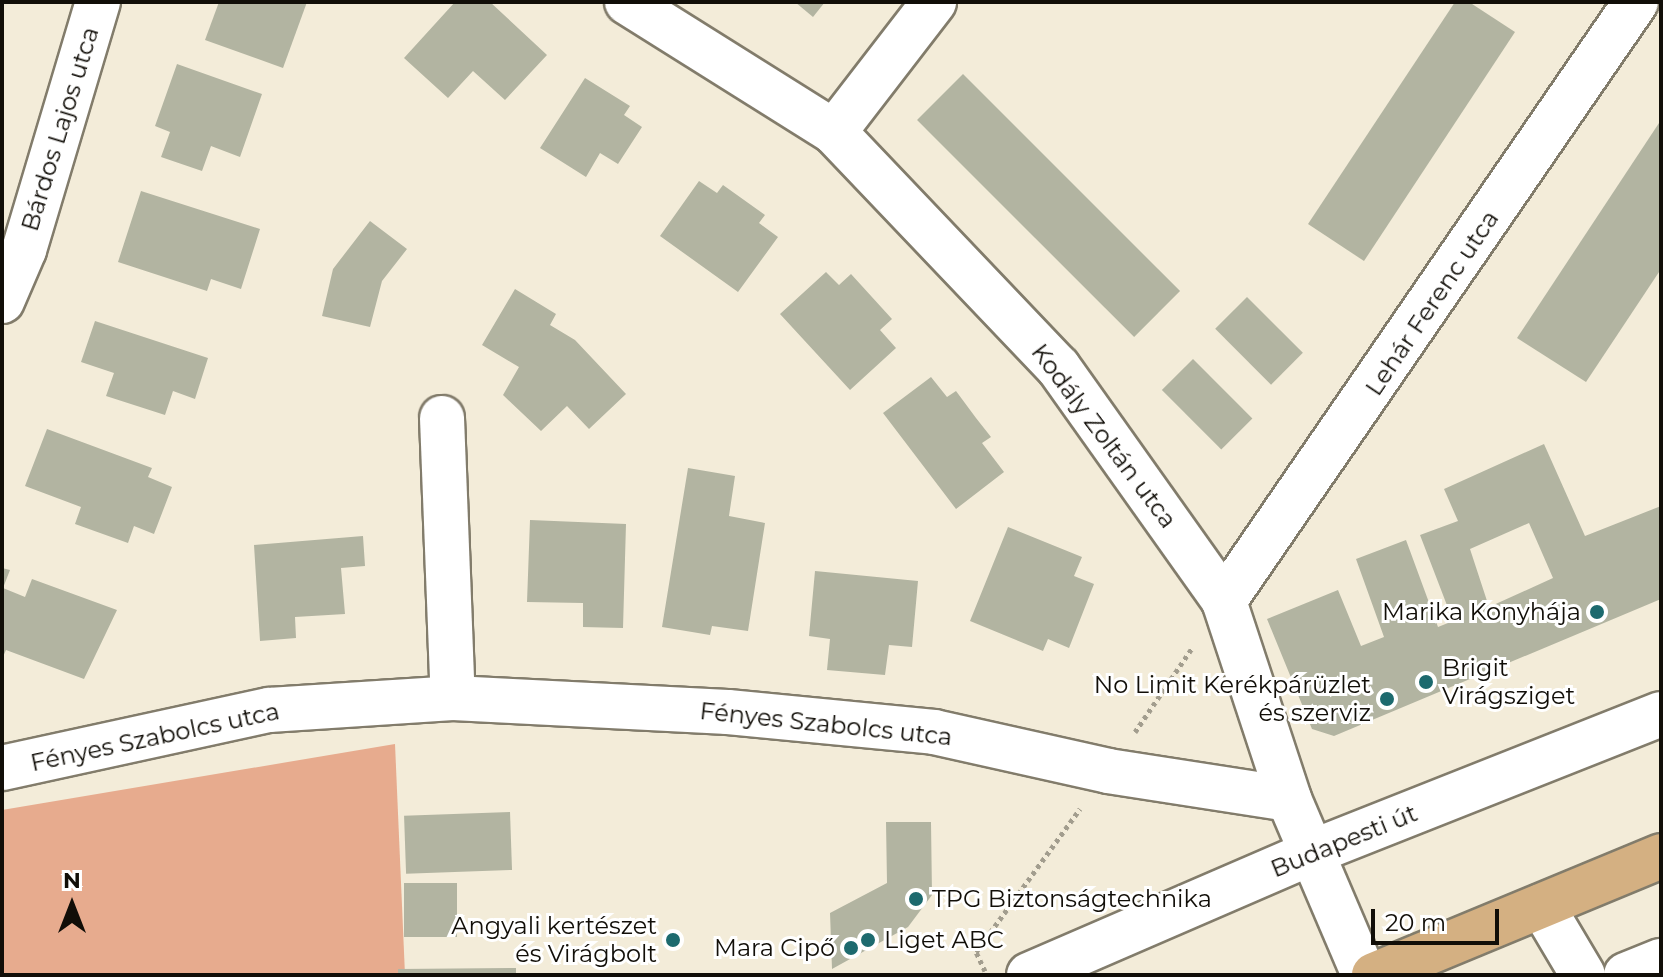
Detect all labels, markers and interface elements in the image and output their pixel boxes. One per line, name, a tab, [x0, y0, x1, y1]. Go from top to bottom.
street label: Bárdos Lajos utca	[15, 23, 105, 235]
street label: Lehár Ferenc utca	[1359, 205, 1505, 401]
street label: Kodály Zoltán utca	[1025, 338, 1183, 534]
place label: Marika Konyhája	[1382, 598, 1581, 626]
marker: Marika Konyhája	[1588, 603, 1606, 621]
place label: Brigit Virágsziget	[1442, 654, 1575, 710]
place label: No Limit Kerékpárüzlet és szerviz	[1094, 671, 1371, 727]
marker: Brigit Virágsziget	[1417, 673, 1435, 691]
marker: No Limit Kerékpárüzlet és szerviz	[1378, 690, 1396, 708]
street label: Fényes Szabolcs utca	[698, 696, 954, 752]
street label: Fényes Szabolcs utca	[28, 697, 282, 777]
street label: Budapesti út	[1267, 799, 1421, 883]
north arrow	[32, 865, 112, 945]
text: N	[63, 867, 81, 894]
place label: TPG Biztonságtechnika	[932, 885, 1212, 913]
marker: TPG Biztonságtechnika	[907, 890, 925, 908]
scale bar	[1375, 893, 1503, 943]
text: 20 m	[1385, 908, 1446, 937]
place label: Angyali kertészet és Virágbolt	[451, 912, 657, 968]
place label: Liget ABC	[884, 926, 1004, 954]
marker: Angyali kertészet és Virágbolt	[664, 931, 682, 949]
marker: Liget ABC	[859, 931, 877, 949]
place label: Mara Cipő	[714, 934, 835, 962]
marker: Mara Cipő	[842, 939, 860, 957]

